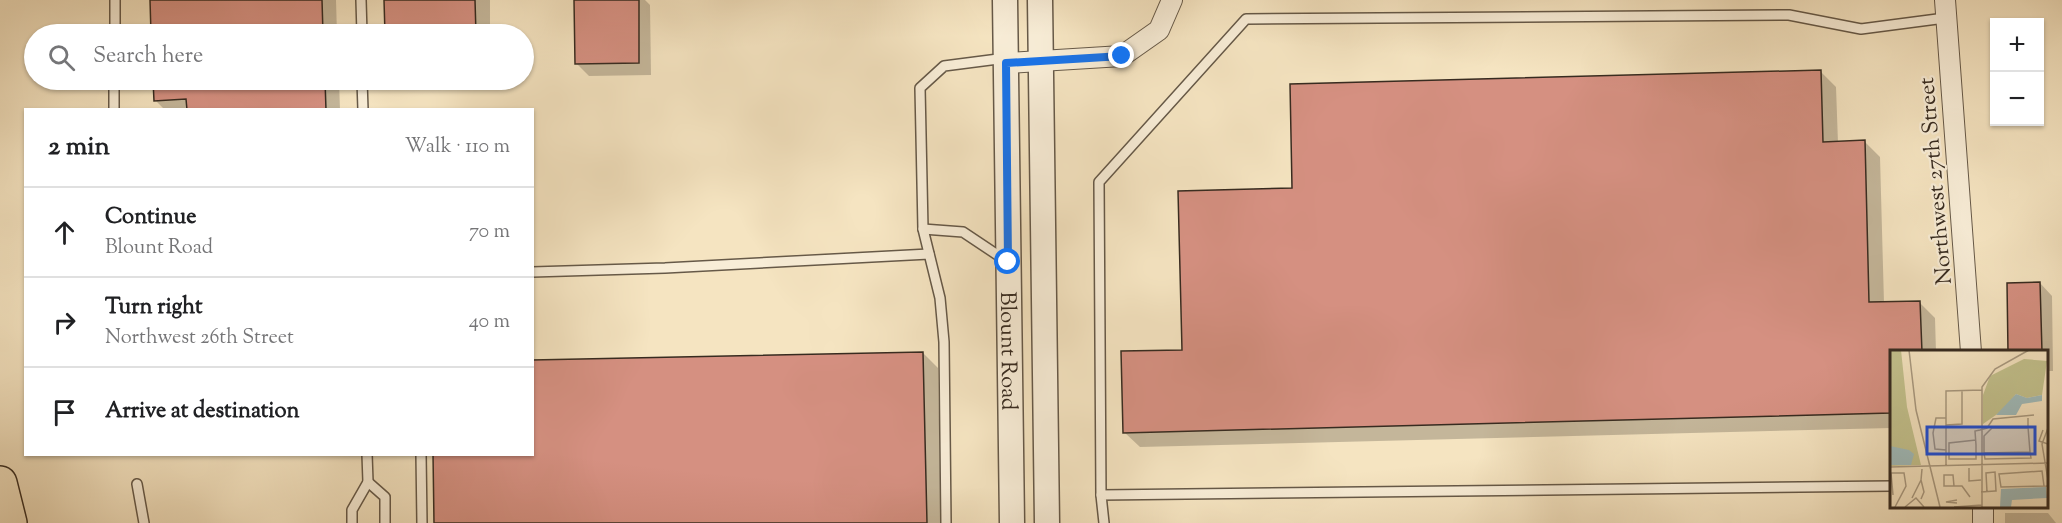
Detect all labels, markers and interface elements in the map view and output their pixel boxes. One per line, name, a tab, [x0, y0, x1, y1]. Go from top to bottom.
map controls	[1990, 18, 2044, 126]
button: +	[1990, 18, 2044, 72]
search box	[24, 24, 534, 90]
icon: search	[45, 41, 78, 74]
text: Search here	[93, 41, 203, 73]
route end	[1108, 42, 1134, 68]
button: −	[1990, 72, 2044, 126]
street label: Northwest 27th Street	[1912, 75, 1962, 286]
text: 2 min	[48, 129, 110, 166]
text: Walk · 110 m	[405, 133, 510, 162]
text: Continue	[105, 202, 196, 234]
icon: ahead	[48, 216, 81, 249]
text: 70 m	[469, 218, 510, 247]
text: Blount Road	[105, 234, 213, 263]
route start	[994, 248, 1020, 274]
street label: Blount Road	[990, 291, 1023, 411]
text: Turn right	[105, 292, 202, 324]
icon: right	[48, 306, 81, 339]
text: 40 m	[469, 308, 510, 337]
text: Northwest 26th Street	[105, 324, 294, 353]
inset map	[1890, 350, 2047, 508]
icon: arrive	[48, 396, 81, 429]
text: Arrive at destination	[105, 396, 300, 428]

